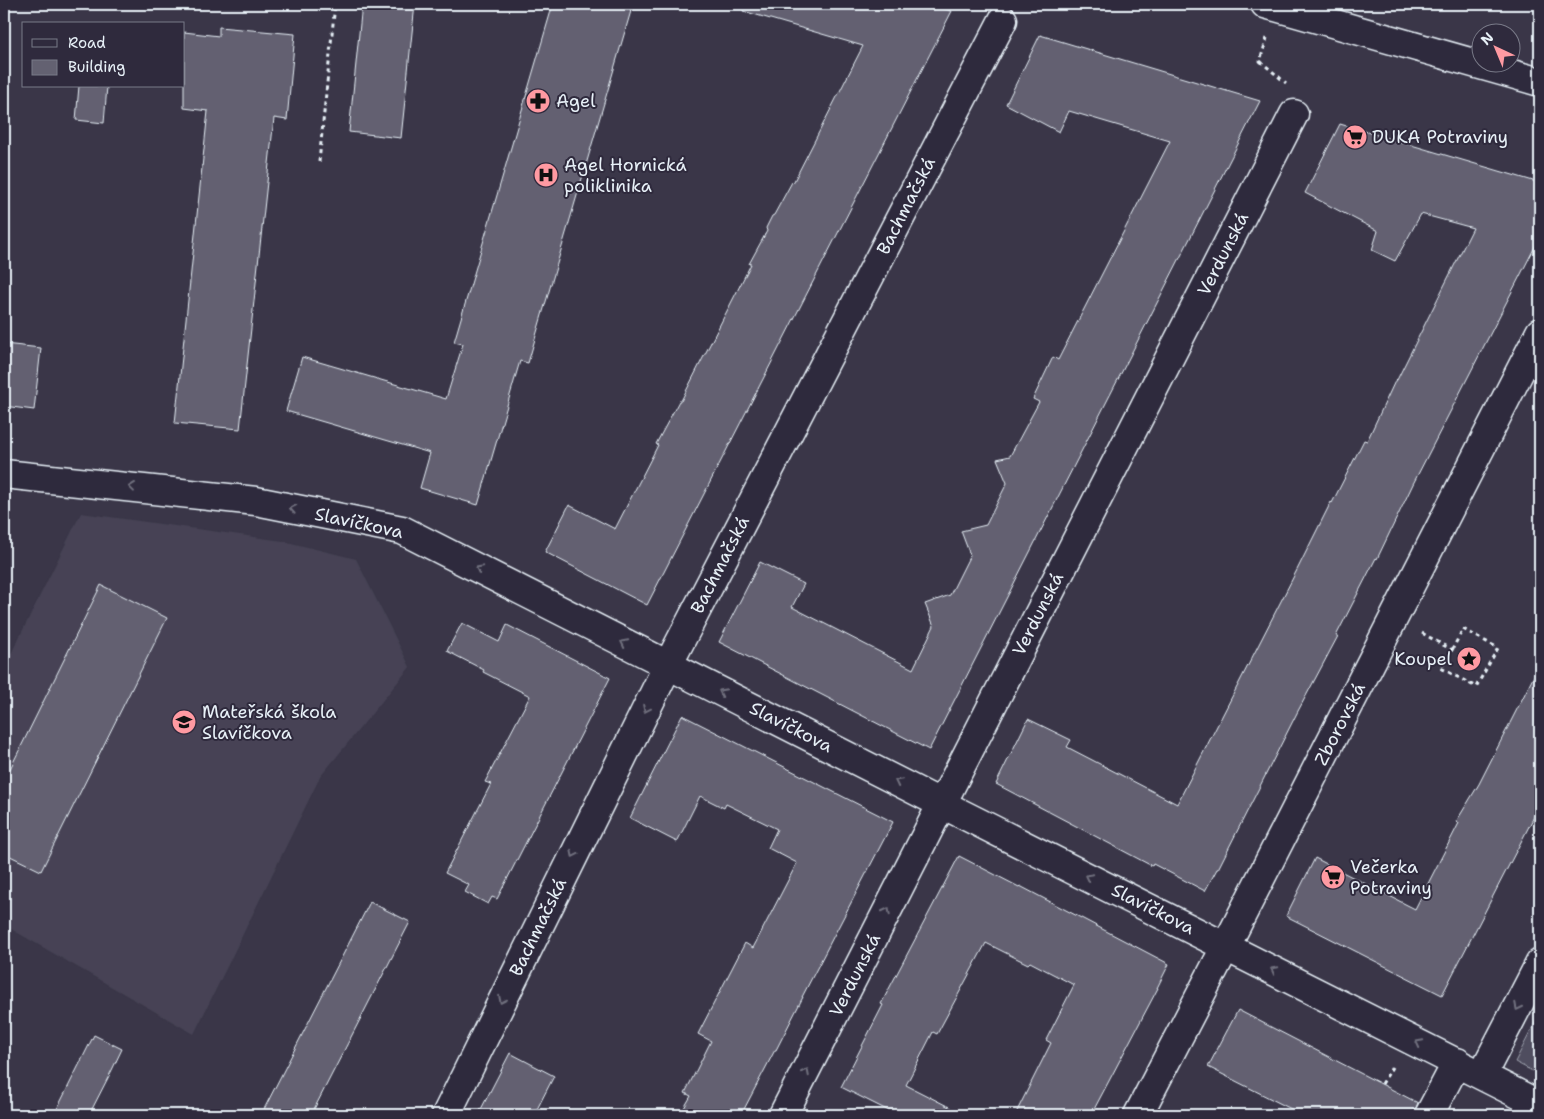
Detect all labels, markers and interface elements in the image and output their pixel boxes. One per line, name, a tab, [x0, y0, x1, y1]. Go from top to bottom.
legend	[22, 22, 185, 88]
north arrow	[1472, 22, 1522, 72]
text: N	[1477, 28, 1497, 49]
text: Road	[68, 33, 106, 53]
text: Building	[68, 57, 125, 77]
pharmacy icon: Agel	[525, 88, 551, 114]
place label: Agel	[556, 89, 596, 113]
supermarket icon: DUKA Potraviny	[1342, 124, 1368, 150]
place label: DUKA Potraviny	[1372, 125, 1508, 149]
place label: Agel Hornická poliklinika	[564, 153, 687, 198]
street label: Bachmačská	[871, 153, 941, 259]
hospital icon: Agel Hornická poliklinika	[533, 162, 559, 188]
street label: Verdunská	[1192, 208, 1254, 300]
one-way arrow	[128, 482, 136, 493]
street label: Slavíčkova	[313, 502, 405, 544]
one-way arrow	[289, 504, 298, 514]
street label: Bachmačská	[685, 512, 755, 618]
one-way arrow	[476, 565, 485, 575]
street label: Verdunská	[1007, 568, 1069, 660]
one-way arrow	[620, 639, 629, 649]
place icon: Koupel	[1456, 646, 1482, 672]
place label: Koupel	[1394, 647, 1453, 671]
street label: Zborovská	[1309, 679, 1371, 769]
one-way arrow	[718, 688, 727, 698]
street label: Slavíčkova	[745, 696, 837, 758]
place label: Mateřská škola Slavíčkova	[202, 700, 336, 745]
one-way arrow	[642, 704, 652, 713]
school or university icon: Mateřská škola Slavíčkova	[171, 709, 197, 735]
one-way arrow	[894, 778, 903, 788]
one-way arrow	[570, 849, 580, 858]
place label: Večerka Potraviny	[1350, 855, 1432, 900]
supermarket icon: Večerka Potraviny	[1320, 864, 1346, 890]
one-way arrow	[1085, 873, 1094, 883]
street label: Bachmačská	[504, 874, 572, 980]
street label: Slavíčkova	[1107, 878, 1199, 940]
one-way arrow	[881, 908, 891, 917]
street label: Verdunská	[824, 929, 886, 1021]
one-way arrow	[1270, 966, 1279, 976]
one-way arrow	[498, 995, 509, 1004]
one-way arrow	[1514, 1002, 1524, 1011]
one-way arrow	[1415, 1039, 1424, 1049]
one-way arrow	[800, 1068, 810, 1077]

